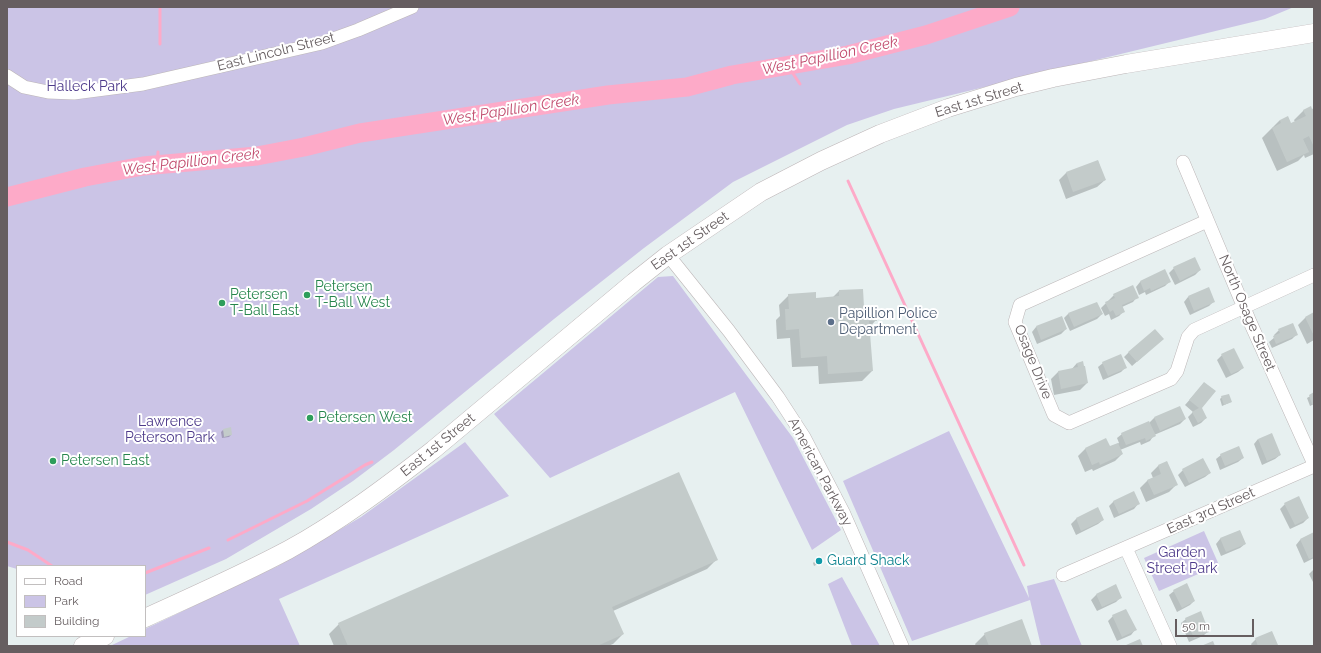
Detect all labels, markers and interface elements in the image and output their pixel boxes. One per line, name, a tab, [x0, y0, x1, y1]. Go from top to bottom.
street label: East Lincoln Street	[215, 29, 337, 75]
water label: West Papillion Creek	[760, 33, 900, 79]
park label: Halleck Park	[47, 79, 127, 95]
street label: East 1st Street	[933, 79, 1025, 121]
water label: West Papillion Creek	[441, 90, 581, 130]
water label: West Papillion Creek	[121, 145, 261, 179]
street label: East 1st Street	[648, 208, 732, 274]
street label: North Osage Street	[1215, 252, 1279, 374]
place label: Petersen T-Ball West	[315, 279, 390, 312]
place label: Petersen T-Ball East	[230, 287, 299, 320]
marker: Petersen T-Ball West	[302, 290, 312, 300]
marker: Petersen T-Ball East	[217, 298, 227, 308]
place label: Papillion Police Department	[839, 306, 937, 338]
marker: Papillion Police Department	[826, 317, 836, 327]
street label: Osage Drive	[1010, 322, 1056, 402]
place label: Petersen West	[318, 410, 413, 426]
street label: East 1st Street	[397, 410, 479, 480]
marker: Petersen West	[305, 413, 315, 423]
park label: Lawrence Peterson Park	[125, 414, 215, 446]
street label: American Parkway	[784, 415, 856, 529]
place label: Petersen East	[61, 453, 150, 469]
marker: Petersen East	[48, 456, 58, 466]
street label: East 3rd Street	[1164, 484, 1258, 538]
park label: Garden Street Park	[1147, 545, 1217, 578]
place label: Guard Shack	[827, 553, 909, 569]
marker: Guard Shack	[814, 556, 824, 566]
legend	[16, 565, 146, 637]
text: Road	[54, 574, 83, 588]
text: Park	[54, 594, 79, 608]
scale bar	[1177, 611, 1256, 637]
text: Building	[54, 614, 100, 628]
text: 50 m	[1182, 619, 1210, 633]

